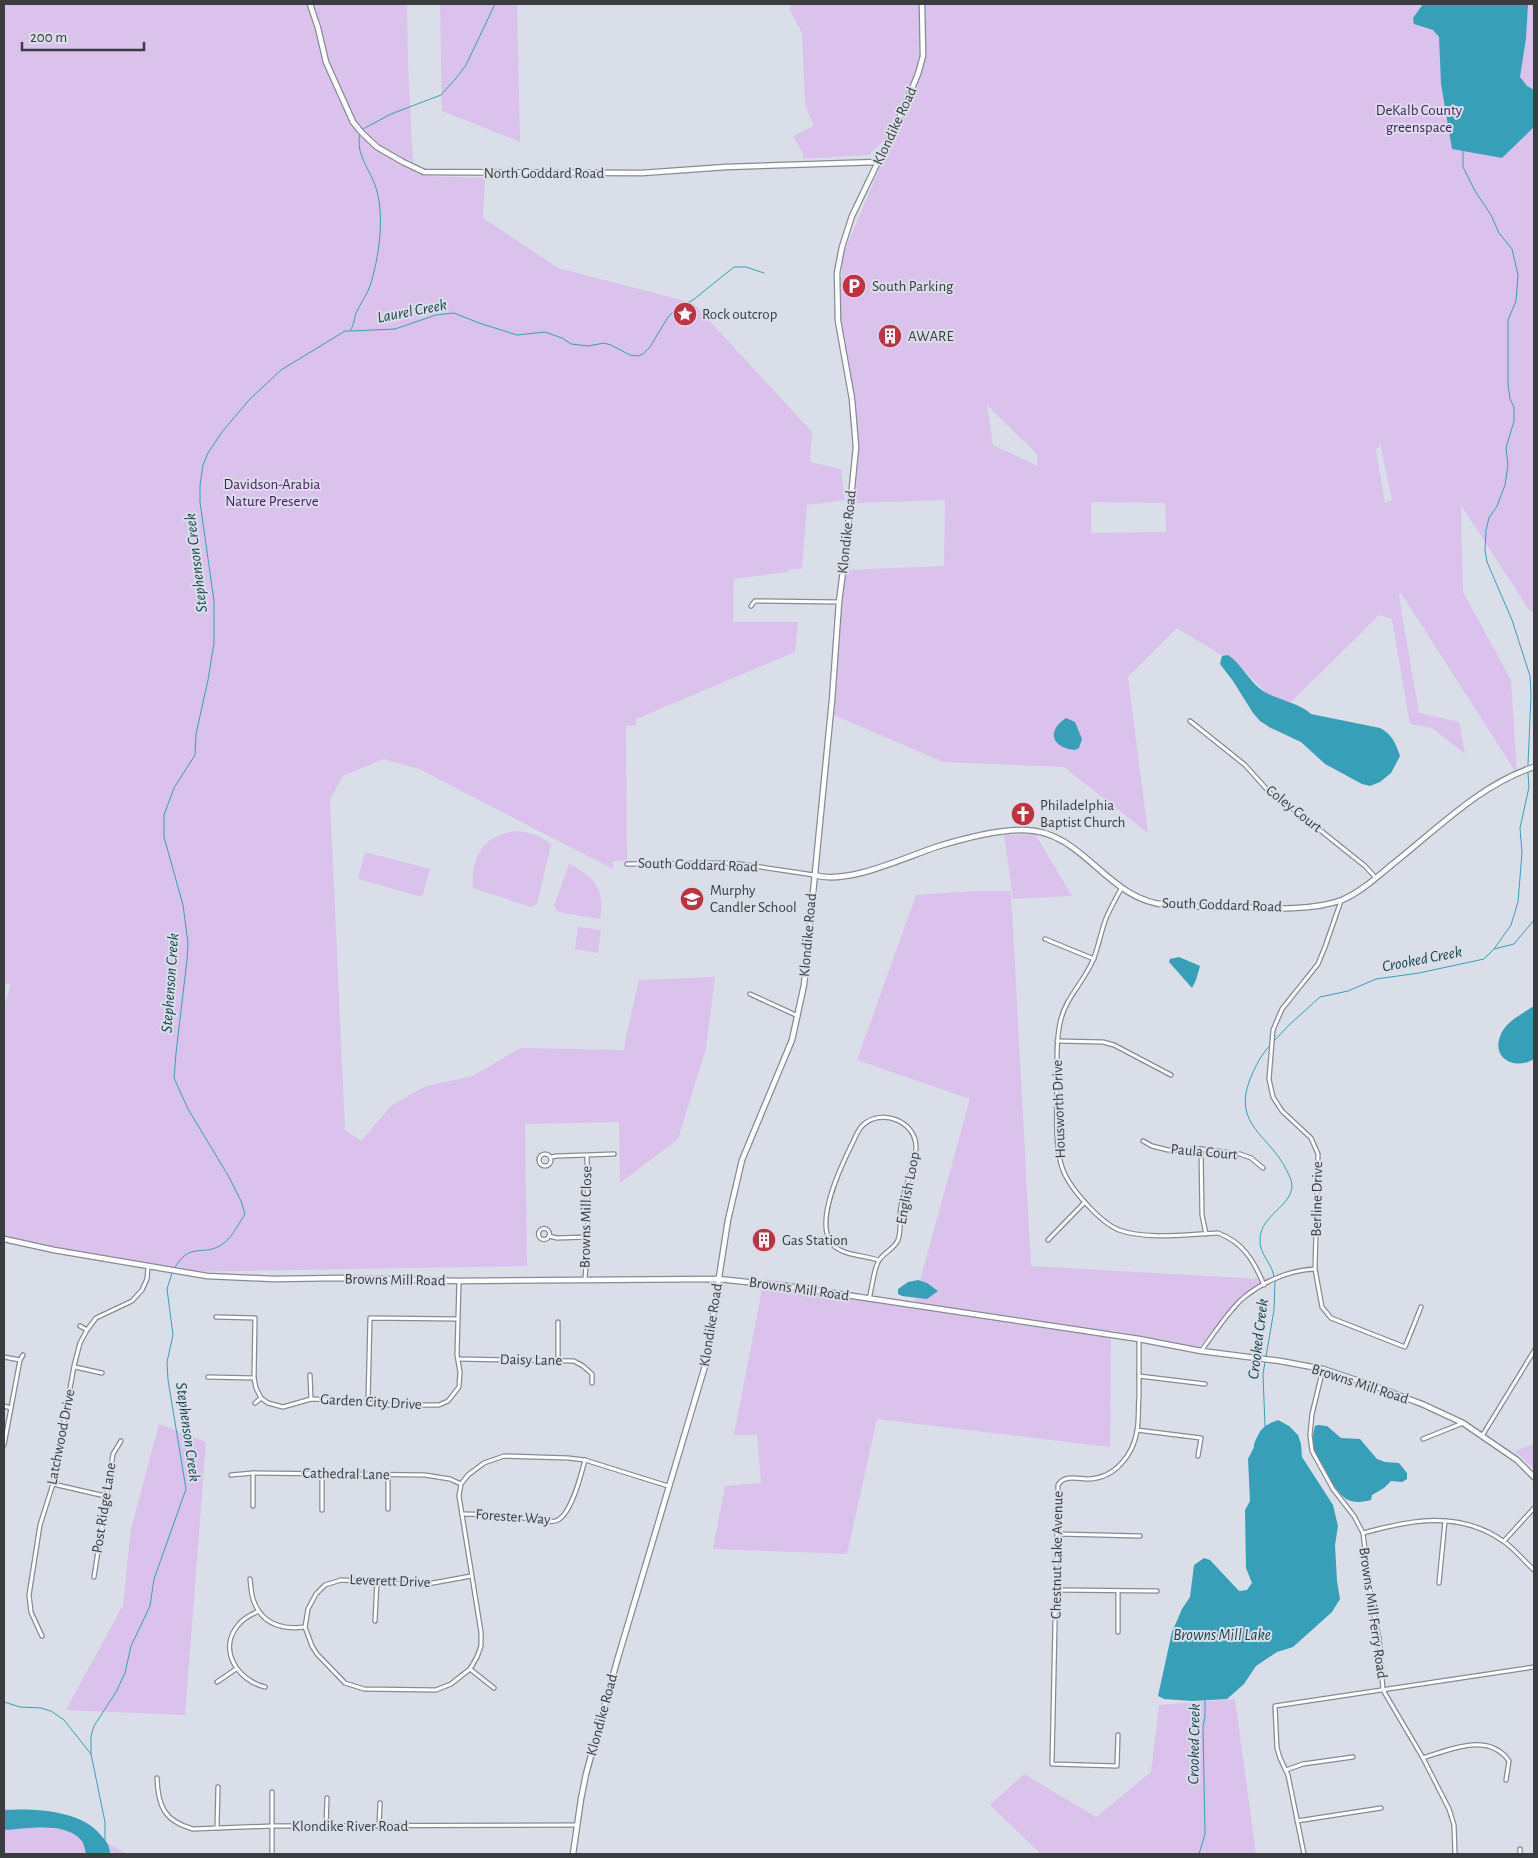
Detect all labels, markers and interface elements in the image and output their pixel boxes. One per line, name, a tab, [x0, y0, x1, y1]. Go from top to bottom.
scale bar	[22, 20, 145, 52]
text: 200 m	[30, 30, 67, 45]
street label: Klondike Road	[870, 85, 920, 167]
park label: DeKalb County greenspace	[1376, 103, 1463, 135]
street label: North Goddard Road	[484, 166, 604, 181]
parking icon: South Parking	[841, 273, 867, 299]
place label: South Parking	[872, 279, 954, 294]
water label: Laurel Creek	[376, 296, 448, 326]
place icon: Rock outcrop	[672, 301, 698, 327]
place label: Rock outcrop	[702, 307, 777, 322]
building icon: AWARE	[877, 323, 903, 349]
place label: AWARE	[908, 329, 954, 344]
park label: Davidson-Arabia Nature Preserve	[224, 477, 321, 509]
street label: Klondike Road	[835, 489, 859, 575]
water label: Stephenson Creek	[182, 512, 211, 614]
street label: Coley Court	[1263, 783, 1325, 835]
place label: Philadelphia Baptist Church	[1040, 798, 1125, 830]
church icon: Philadelphia Baptist Church	[1010, 801, 1036, 827]
street label: South Goddard Road	[638, 855, 759, 875]
place label: Murphy Candler School	[710, 883, 797, 915]
school or university icon: Murphy Candler School	[679, 886, 705, 912]
street label: Klondike Road	[797, 892, 819, 978]
street label: South Goddard Road	[1162, 895, 1283, 915]
water label: Stephenson Creek	[159, 932, 182, 1034]
water label: Crooked Creek	[1381, 943, 1463, 975]
street label: Housworth Drive	[1050, 1059, 1068, 1159]
street label: Paula Court	[1170, 1142, 1238, 1162]
street label: English Loop	[894, 1150, 922, 1226]
street label: Berline Drive	[1309, 1161, 1325, 1237]
street label: Browns Mill Close	[578, 1166, 594, 1268]
building icon: Gas Station	[751, 1227, 777, 1253]
place label: Gas Station	[782, 1233, 848, 1248]
street label: Browns Mill Road	[344, 1272, 446, 1288]
street label: Browns Mill Road	[748, 1275, 850, 1303]
street label: Klondike Road	[697, 1282, 725, 1368]
water label: Crooked Creek	[1245, 1298, 1271, 1380]
street label: Daisy Lane	[500, 1352, 562, 1368]
street label: Browns Mill Road	[1310, 1361, 1411, 1407]
water label: Stephenson Creek	[172, 1381, 203, 1483]
street label: Latchwood Drive	[44, 1388, 78, 1486]
street label: Garden City Drive	[320, 1392, 422, 1412]
street label: Post Ridge Lane	[89, 1462, 119, 1554]
street label: Cathedral Lane	[302, 1466, 390, 1482]
street label: Chestnut Lake Avenue	[1048, 1491, 1066, 1619]
street label: Forester Way	[475, 1507, 552, 1527]
street label: Browns Mill Ferry Road	[1356, 1546, 1390, 1680]
street label: Leverett Drive	[349, 1572, 431, 1590]
water label: Browns Mill Lake	[1173, 1627, 1271, 1643]
street label: Klondike Road	[584, 1672, 620, 1758]
water label: Crooked Creek	[1185, 1703, 1203, 1785]
street label: Klondike River Road	[292, 1819, 408, 1834]

